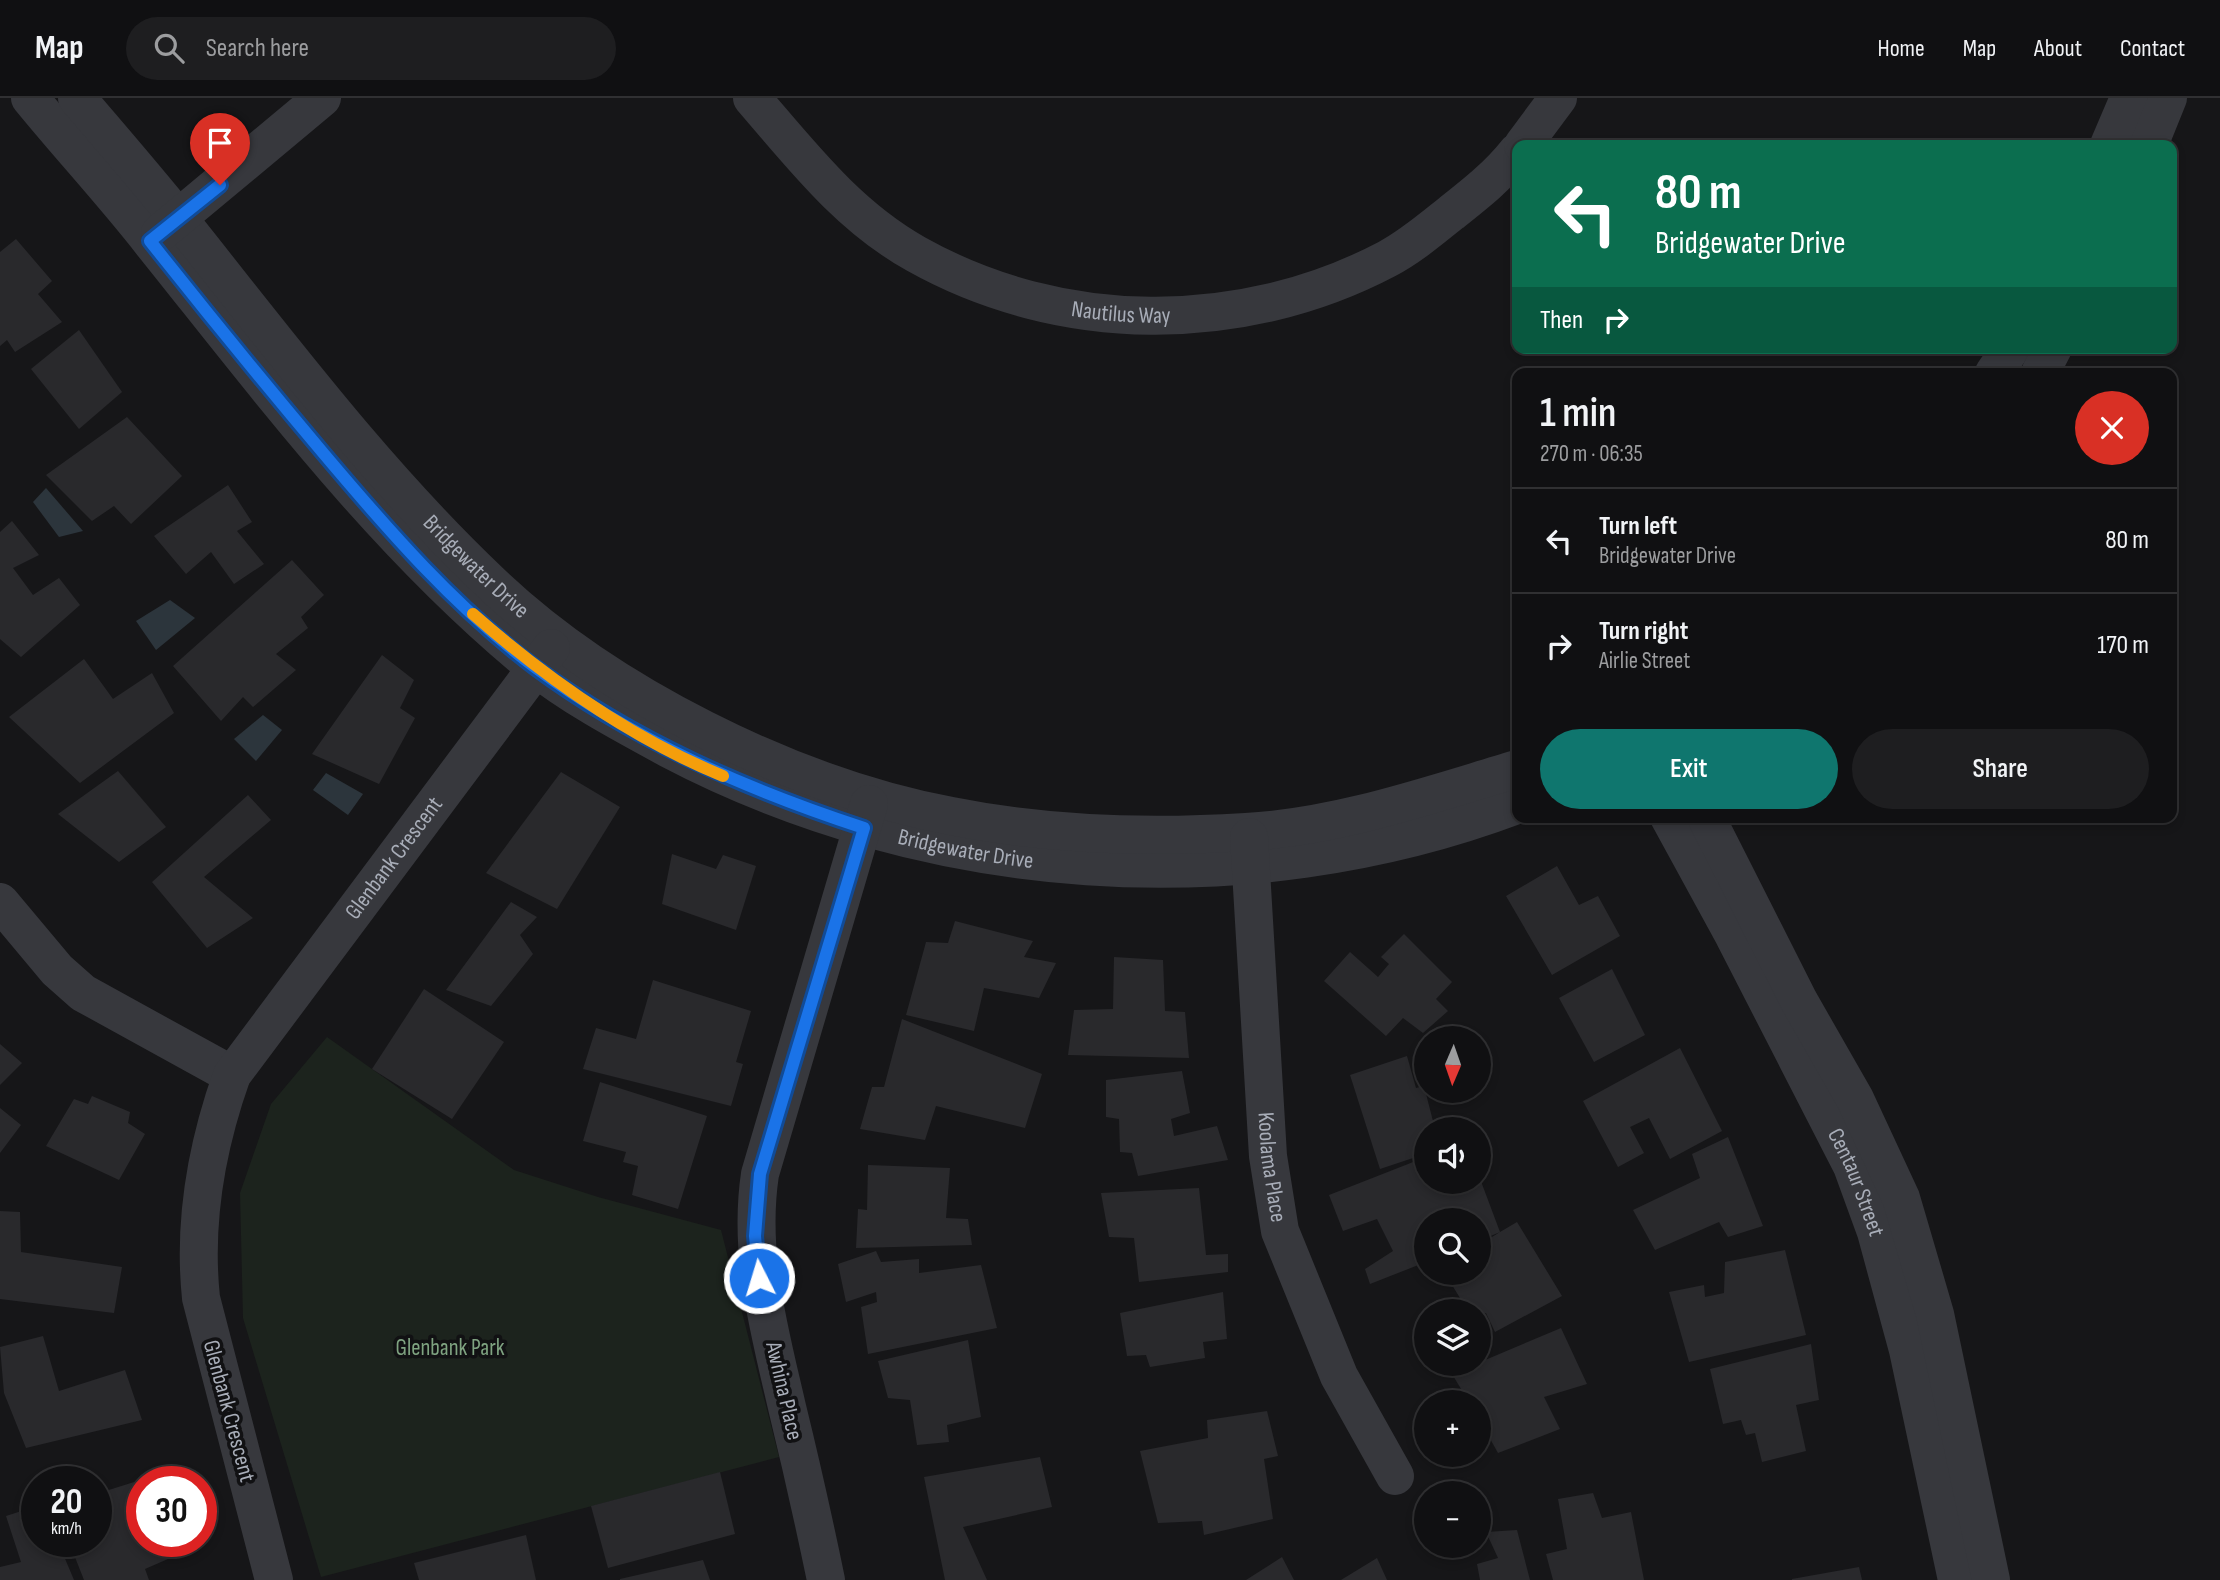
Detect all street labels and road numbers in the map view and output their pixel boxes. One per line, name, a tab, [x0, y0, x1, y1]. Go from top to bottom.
street label: Nautilus Way	[1069, 295, 1171, 330]
street label: Bridgewater Drive	[417, 509, 535, 624]
street label: Glenbank Crescent	[339, 791, 449, 925]
street label: Bridgewater Drive	[895, 823, 1035, 875]
street label: Koolama Place	[1251, 1111, 1292, 1224]
street label: Centaur Street	[1821, 1124, 1891, 1239]
street label: Glenbank Crescent	[197, 1337, 261, 1485]
street label: Awhina Place	[759, 1338, 809, 1443]

